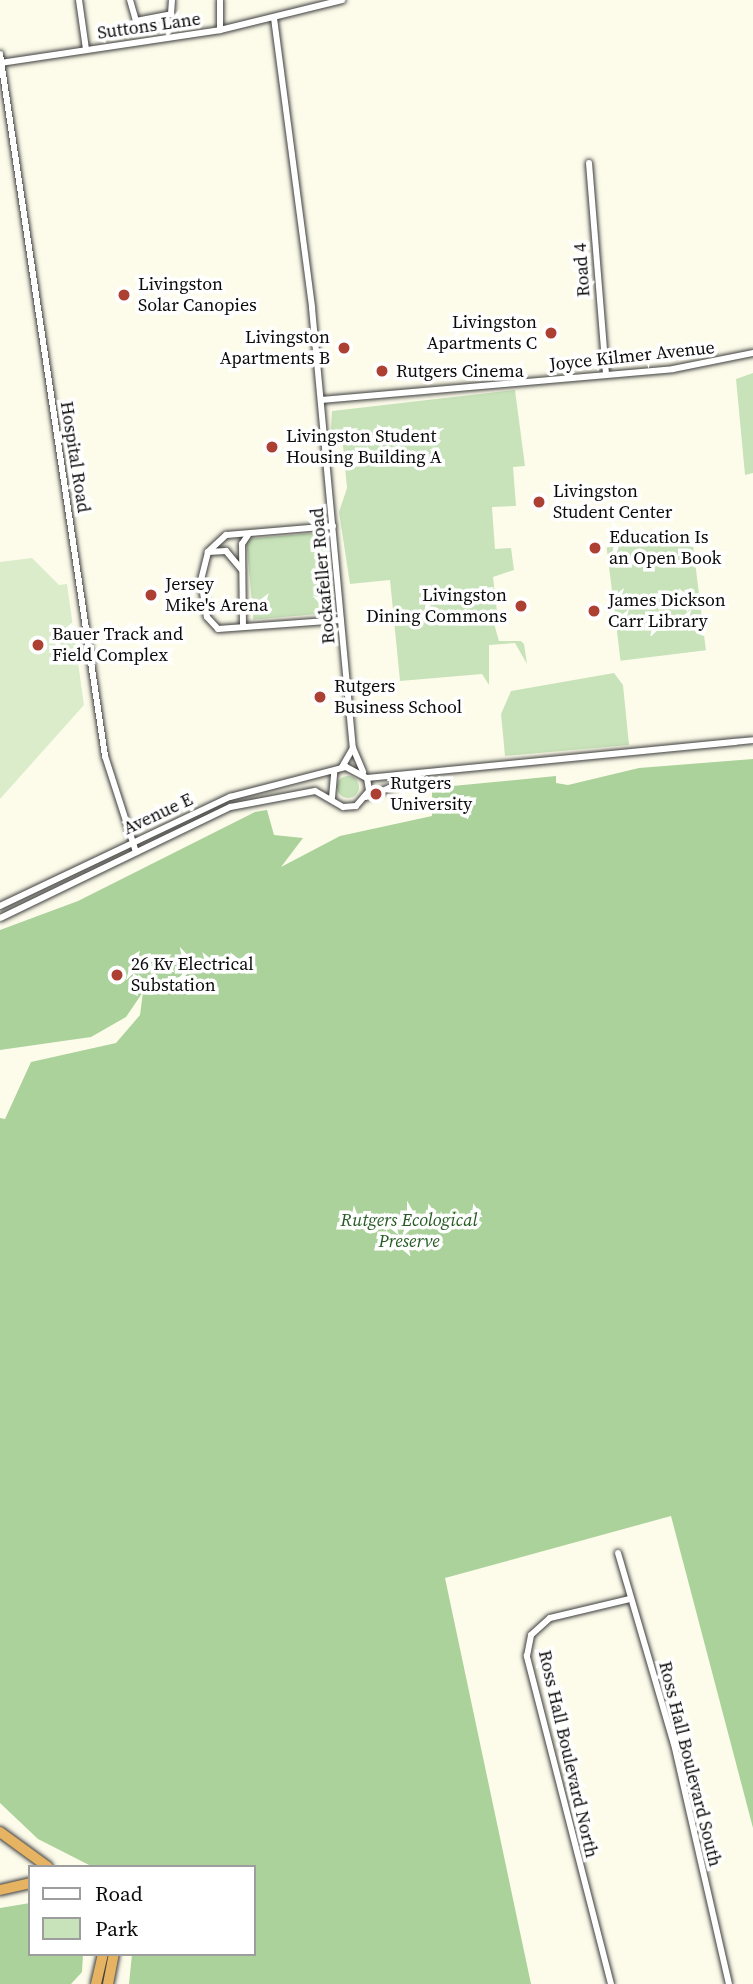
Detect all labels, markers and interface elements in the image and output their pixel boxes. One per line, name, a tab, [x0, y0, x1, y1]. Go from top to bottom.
street label: Suttons Lane	[96, 8, 202, 44]
street label: Road 4	[569, 242, 595, 298]
place label: Livingston Solar Canopies	[138, 274, 257, 316]
marker: Livingston Solar Canopies	[116, 287, 132, 303]
place label: Livingston Apartments C	[427, 312, 537, 354]
marker: Livingston Apartments C	[543, 325, 559, 341]
place label: Livingston Apartments B	[220, 327, 330, 370]
street label: Joyce Kilmer Avenue	[548, 337, 716, 375]
marker: Livingston Apartments B	[336, 340, 352, 356]
place label: Rutgers Cinema	[396, 360, 524, 382]
marker: Rutgers Cinema	[374, 363, 390, 379]
street label: Hospital Road	[56, 400, 94, 514]
place label: Livingston Student Housing Building A	[286, 426, 442, 468]
marker: Livingston Student Housing Building A	[264, 439, 280, 455]
place label: Livingston Student Center	[553, 481, 672, 524]
marker: Livingston Student Center	[531, 494, 547, 510]
street label: Rockafeller Road	[306, 507, 340, 645]
place label: Education Is an Open Book	[609, 527, 721, 570]
marker: Education Is an Open Book	[587, 540, 603, 556]
place label: Jersey Mike's Arena	[165, 574, 268, 616]
place label: Livingston Dining Commons	[366, 585, 507, 628]
marker: Jersey Mike's Arena	[143, 587, 159, 603]
place label: James Dickson Carr Library	[608, 590, 726, 632]
marker: Livingston Dining Commons	[513, 598, 529, 614]
marker: James Dickson Carr Library	[586, 603, 602, 619]
place label: Bauer Track and Field Complex	[52, 624, 184, 666]
marker: Bauer Track and Field Complex	[30, 637, 46, 653]
place label: Rutgers Business School	[334, 676, 462, 718]
marker: Rutgers Business School	[312, 689, 328, 705]
place label: Rutgers University	[390, 773, 472, 816]
marker: Rutgers University	[368, 786, 384, 802]
street label: Avenue E	[120, 789, 196, 839]
place label: 26 Kv Electrical Substation	[131, 954, 254, 996]
marker: 26 Kv Electrical Substation	[109, 967, 125, 983]
park label: Rutgers Ecological Preserve	[340, 1210, 478, 1252]
street label: Ross Hall Boulevard North	[534, 1648, 602, 1860]
street label: Ross Hall Boulevard South	[654, 1659, 726, 1869]
legend	[28, 1865, 256, 1956]
text: Road	[95, 1879, 143, 1908]
text: Park	[95, 1914, 138, 1943]

